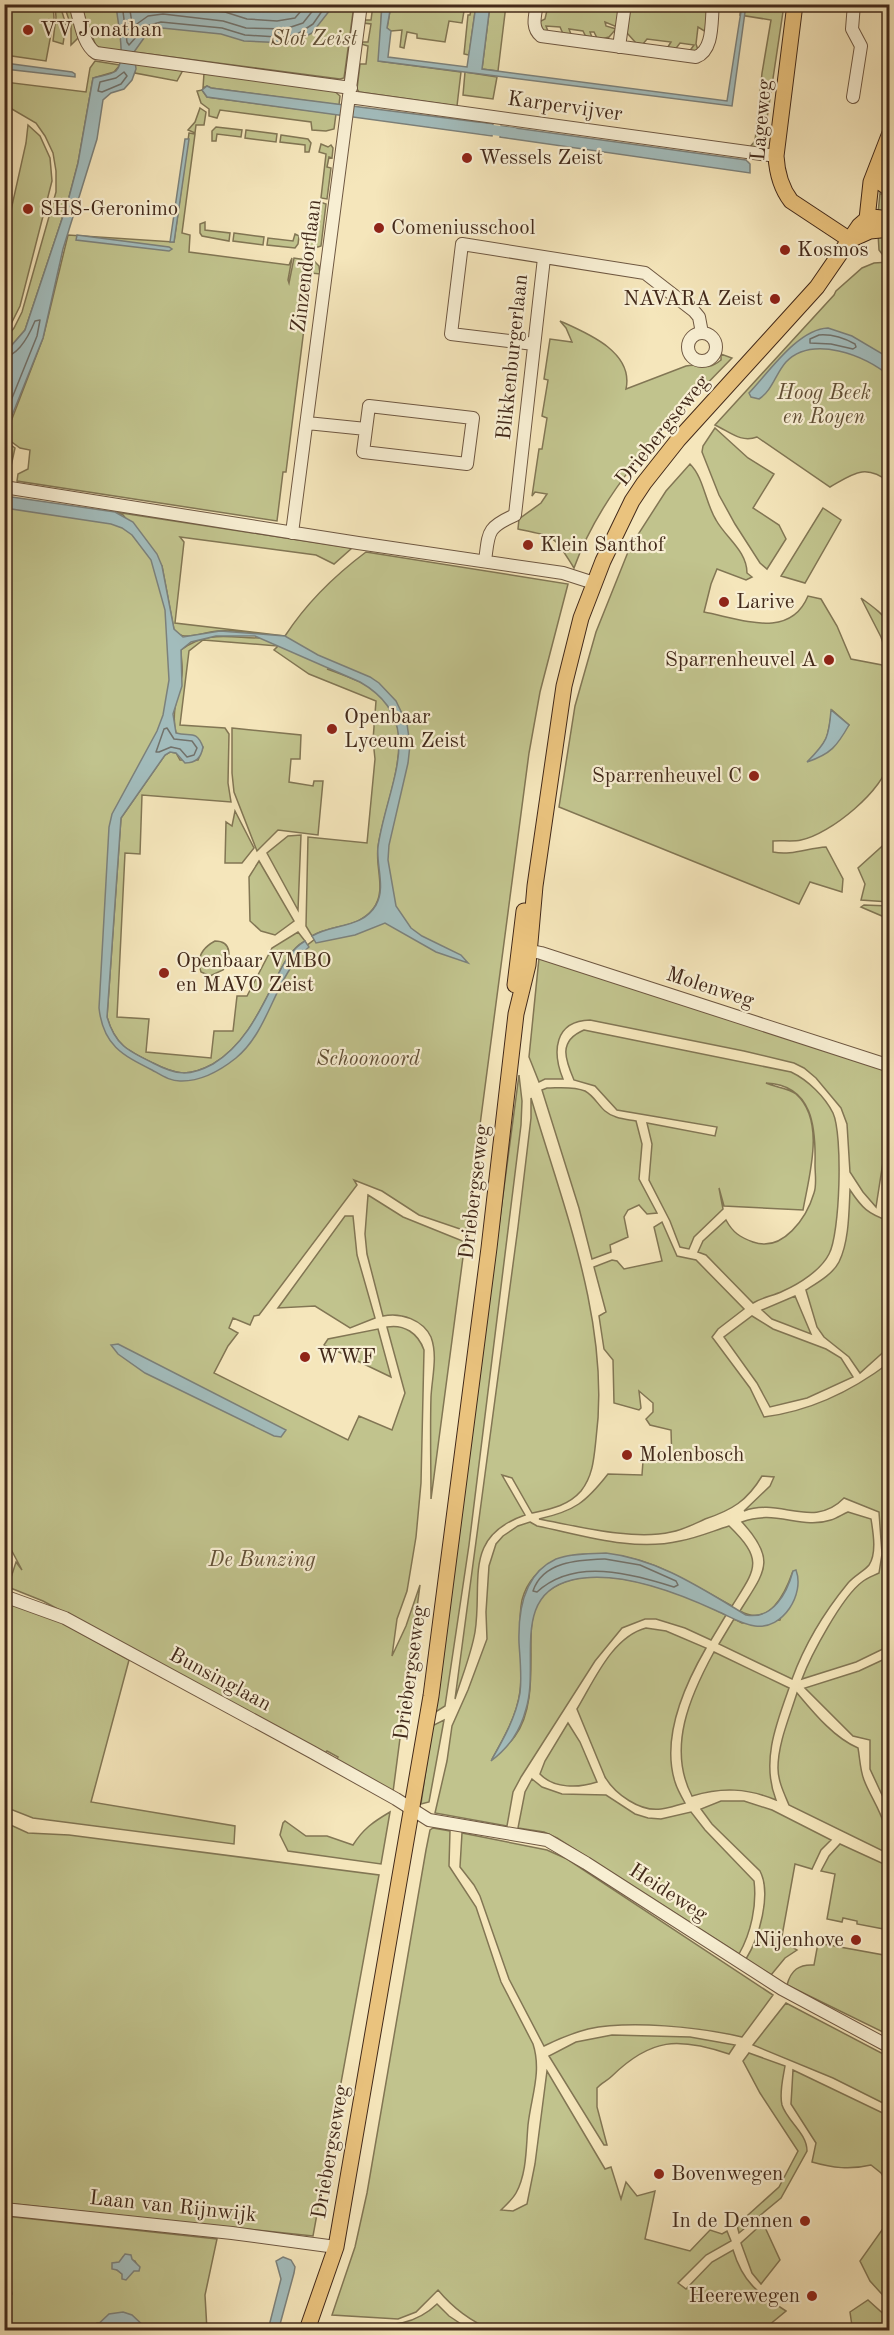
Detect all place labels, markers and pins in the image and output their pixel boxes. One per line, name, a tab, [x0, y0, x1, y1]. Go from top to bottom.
place label: VV Jonathan	[40, 20, 162, 41]
marker: VV Jonathan	[21, 23, 35, 37]
place label: Wessels Zeist	[479, 148, 603, 169]
marker: Wessels Zeist	[460, 151, 474, 165]
place label: SHS-Geronimo	[40, 199, 178, 220]
marker: SHS-Geronimo	[21, 202, 35, 216]
place label: Comeniusschool	[391, 218, 536, 239]
marker: Comeniusschool	[372, 221, 386, 235]
place label: Kosmos	[797, 240, 869, 261]
marker: Kosmos	[778, 243, 792, 257]
place label: NAVARA Zeist	[623, 289, 763, 310]
marker: NAVARA Zeist	[768, 292, 782, 306]
place label: Klein Santhof	[540, 535, 666, 556]
marker: Klein Santhof	[521, 538, 535, 552]
place label: Larive	[736, 592, 795, 613]
marker: Larive	[717, 595, 731, 609]
place label: Sparrenheuvel A	[665, 650, 817, 671]
marker: Sparrenheuvel A	[822, 653, 836, 667]
place label: Openbaar Lyceum Zeist	[344, 707, 466, 752]
marker: Openbaar Lyceum Zeist	[325, 722, 339, 736]
place label: Sparrenheuvel C	[592, 766, 742, 787]
marker: Sparrenheuvel C	[747, 769, 761, 783]
place label: Openbaar VMBO en MAVO Zeist	[176, 951, 332, 996]
marker: Openbaar VMBO en MAVO Zeist	[157, 966, 171, 980]
place label: WWF	[317, 1347, 376, 1368]
marker: WWF	[298, 1350, 312, 1364]
place label: Molenbosch	[639, 1445, 745, 1466]
marker: Molenbosch	[620, 1448, 634, 1462]
place label: Nijenhove	[754, 1930, 844, 1951]
marker: Nijenhove	[849, 1933, 863, 1947]
place label: Bovenwegen	[671, 2164, 783, 2185]
marker: Bovenwegen	[652, 2167, 666, 2181]
place label: In de Dennen	[671, 2211, 793, 2232]
marker: In de Dennen	[798, 2214, 812, 2228]
place label: Heerewegen	[689, 2286, 800, 2307]
marker: Heerewegen	[805, 2289, 819, 2303]

